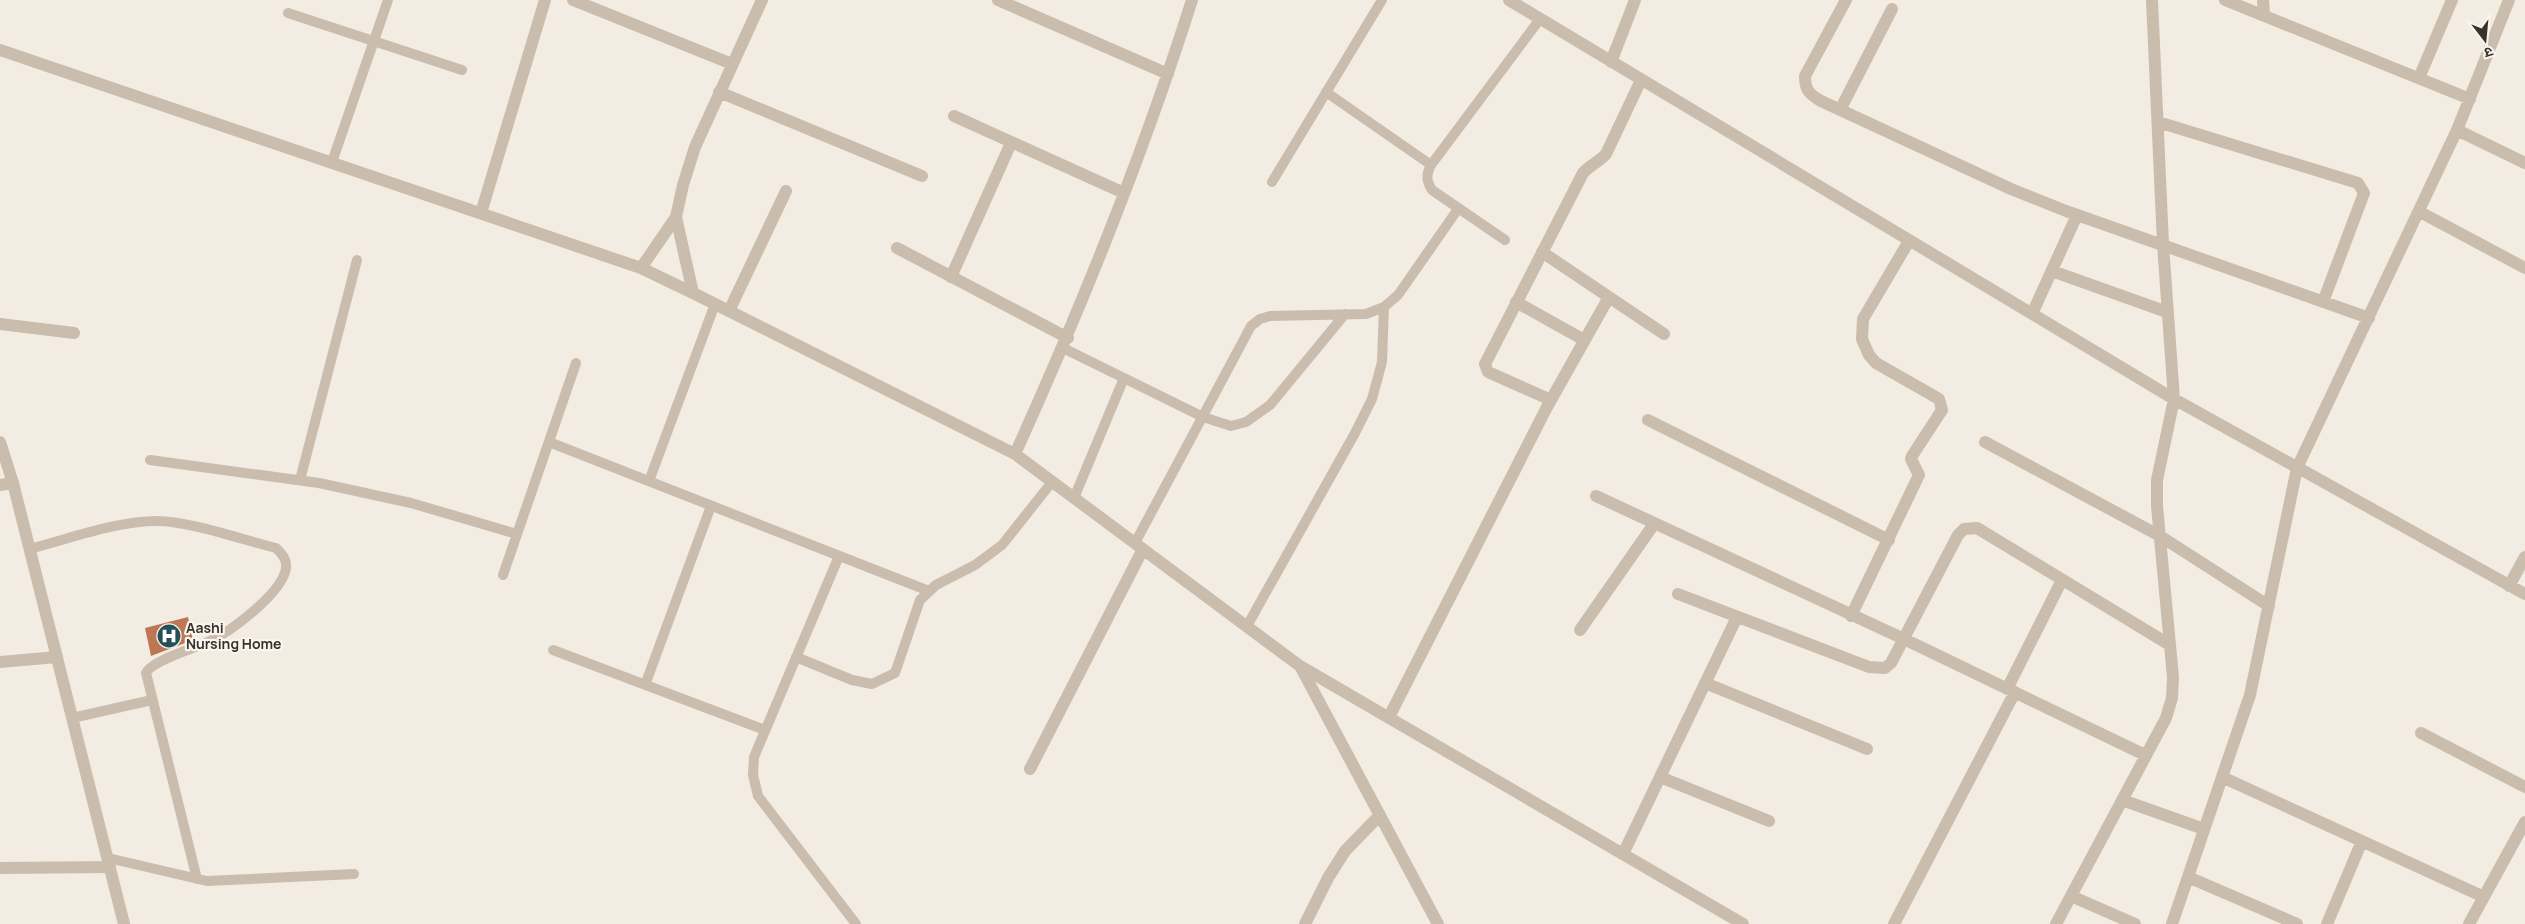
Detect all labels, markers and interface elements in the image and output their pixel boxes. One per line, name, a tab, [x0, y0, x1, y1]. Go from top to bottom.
north arrow	[2460, 15, 2510, 65]
text: उ	[2481, 43, 2495, 63]
place label: Aashi Nursing Home	[186, 618, 281, 653]
hospital icon: Aashi Nursing Home	[156, 623, 182, 649]

